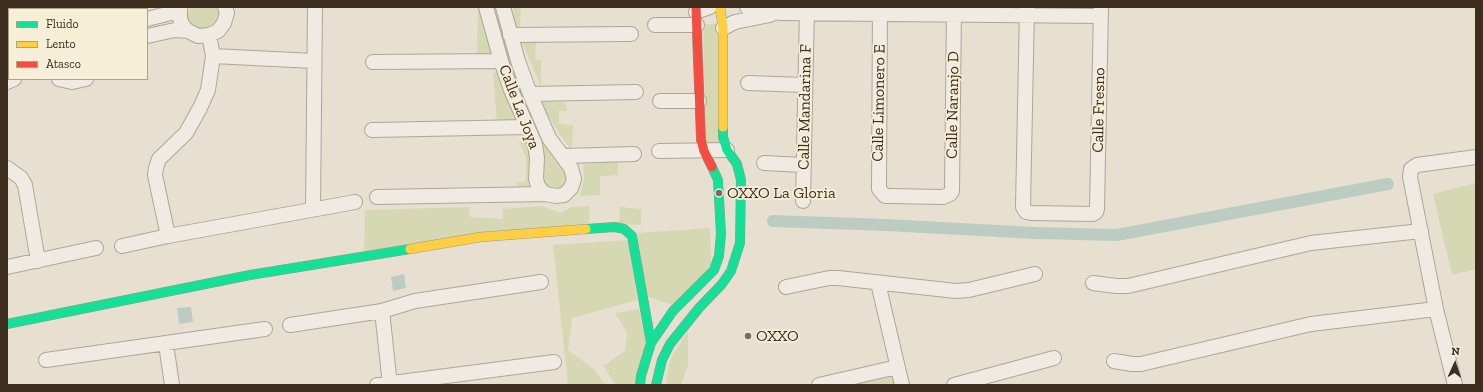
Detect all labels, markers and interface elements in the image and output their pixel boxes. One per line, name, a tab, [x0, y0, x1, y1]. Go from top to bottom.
legend	[8, 8, 148, 80]
text: Fluido	[46, 17, 79, 31]
text: Lento	[46, 37, 76, 51]
street label: Calle Mandarina F	[794, 44, 816, 170]
street label: Calle Limonero E	[868, 44, 890, 162]
street label: Calle Naranjo D	[942, 51, 964, 159]
text: Atasco	[46, 57, 81, 71]
street label: Calle La Joya	[494, 62, 544, 152]
street label: Calle Fresno	[1089, 67, 1109, 153]
place label: OXXO La Gloria	[727, 183, 836, 203]
marker: OXXO La Gloria	[714, 188, 724, 198]
place label: OXXO	[756, 326, 799, 346]
marker: OXXO	[743, 331, 753, 341]
north arrow	[1435, 344, 1475, 384]
text: N	[1451, 345, 1460, 358]

